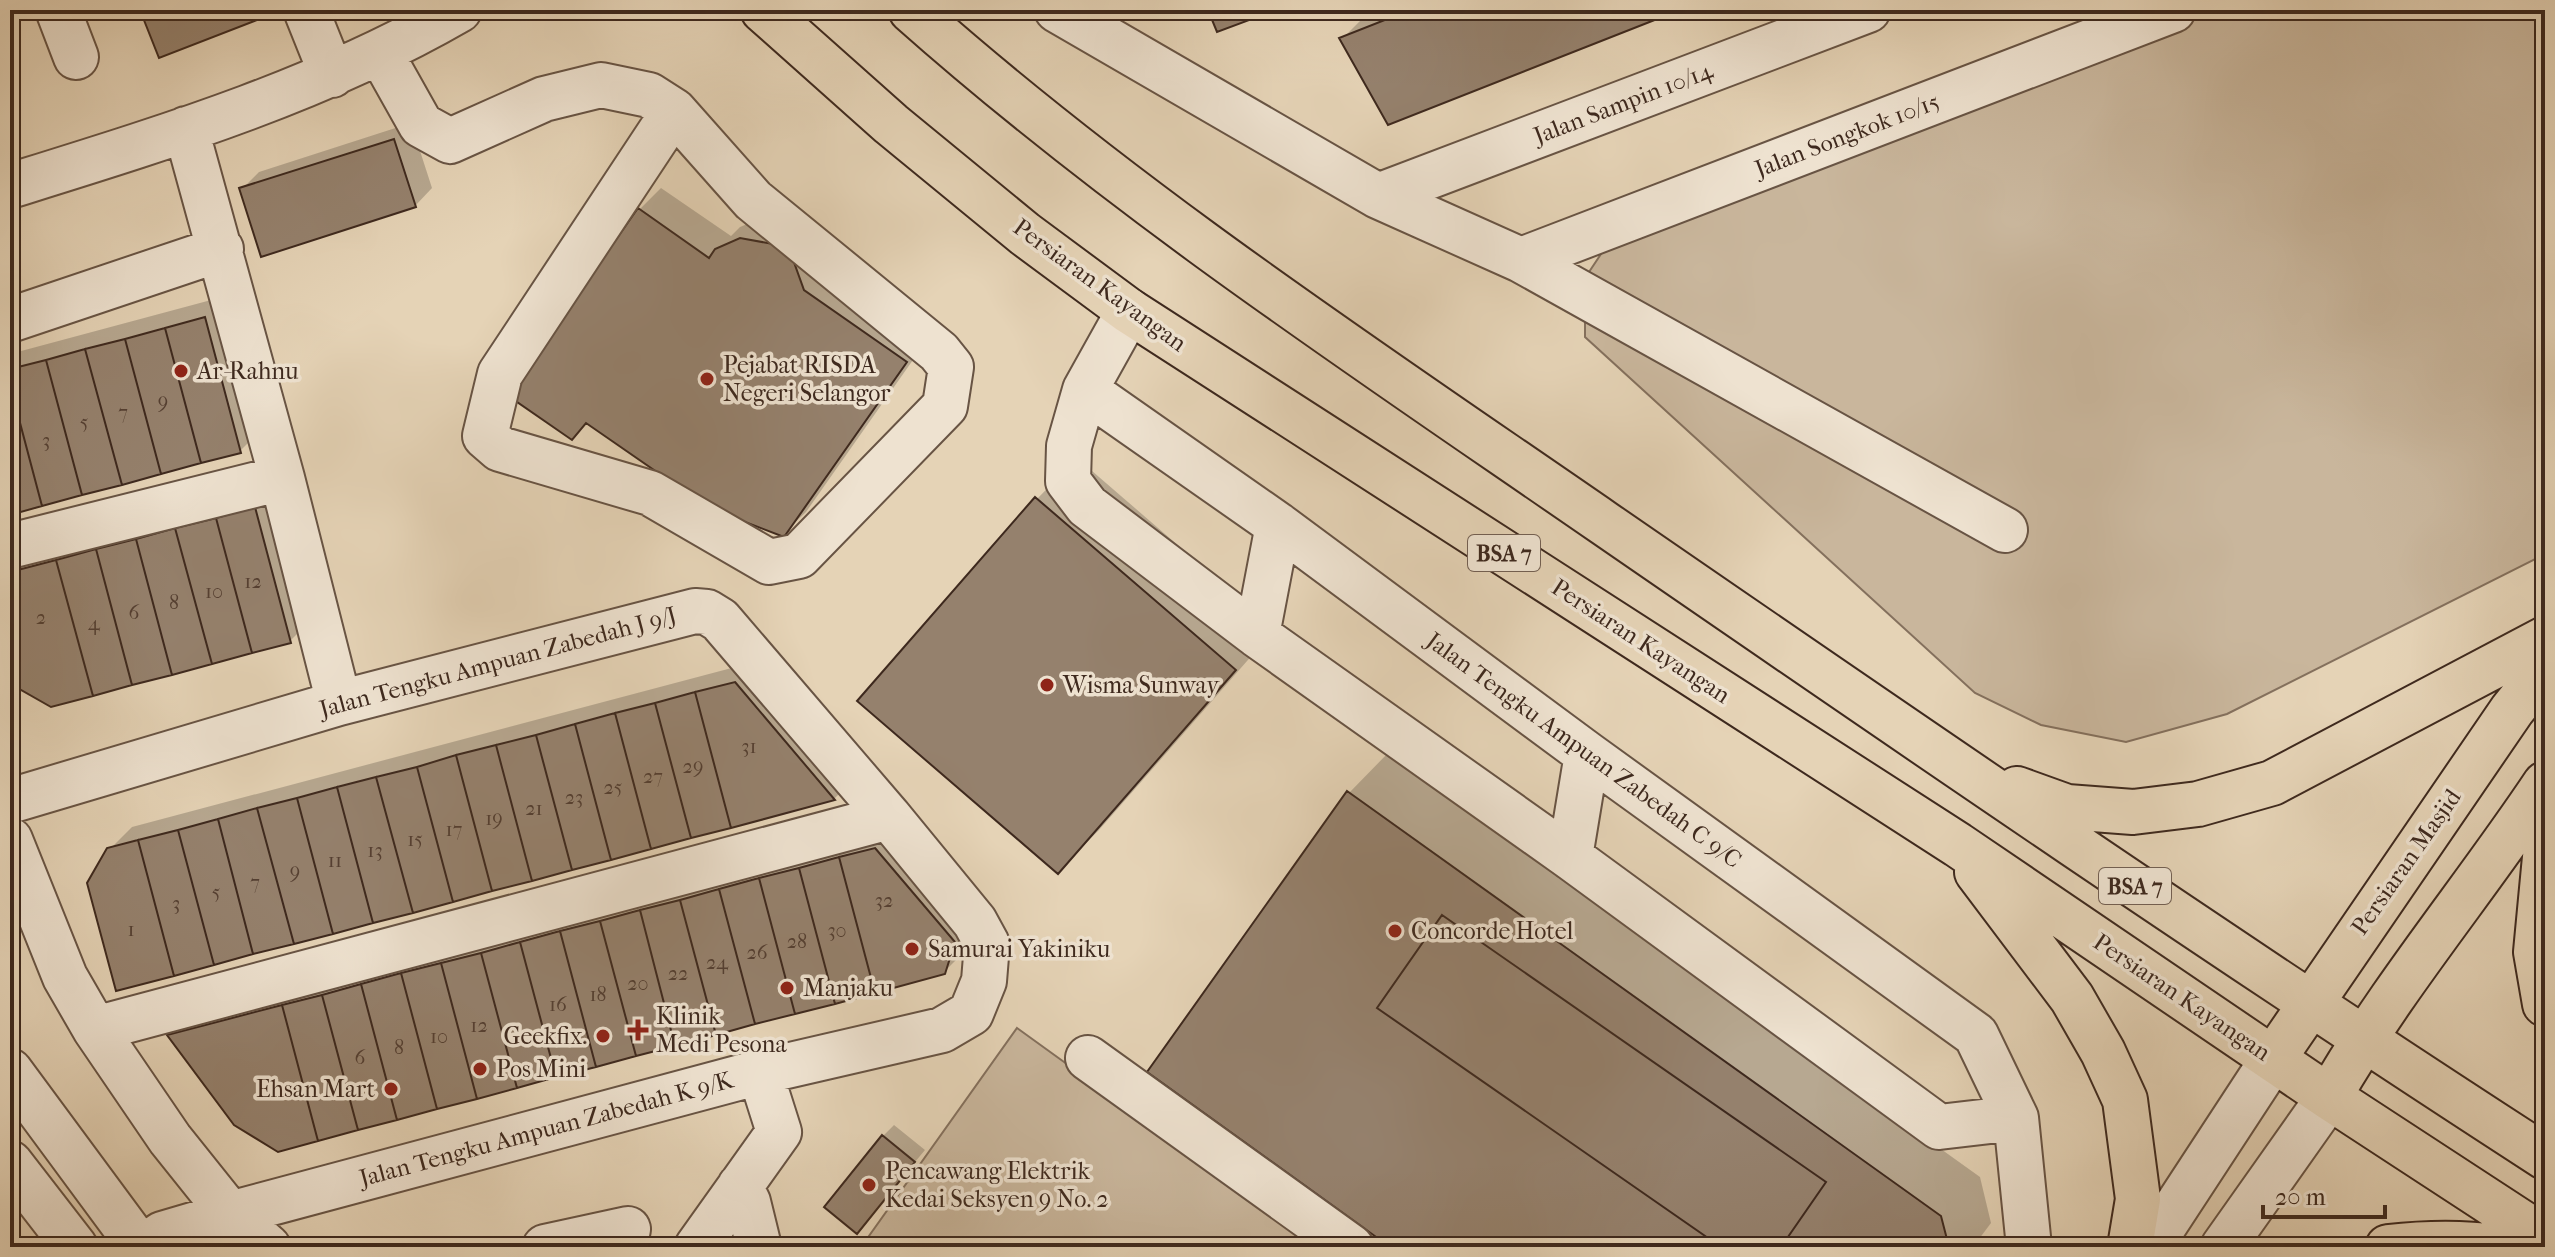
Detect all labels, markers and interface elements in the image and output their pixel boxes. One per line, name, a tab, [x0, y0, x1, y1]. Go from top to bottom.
street label: Jalan Sampin 10/14	[1528, 56, 1717, 151]
street label: Jalan Songkok 10/15	[1749, 87, 1943, 184]
street label: Persiaran Kayangan	[1008, 213, 1192, 357]
place label: Pejabat RISDA Negeri Selangor	[723, 351, 891, 407]
place label: Ar-Rahnu	[196, 357, 299, 385]
marker: Ar-Rahnu	[172, 362, 190, 380]
marker: Pejabat RISDA Negeri Selangor	[698, 370, 716, 388]
house number: 9	[158, 390, 168, 413]
house number: 7	[118, 401, 128, 424]
house number: 5	[80, 411, 88, 434]
house number: 3	[42, 429, 50, 452]
road number: BSA 7	[1468, 535, 1540, 571]
house number: 12	[244, 570, 262, 593]
street label: Persiaran Kayangan	[1546, 573, 1736, 709]
house number: 10	[205, 580, 223, 603]
house number: 8	[169, 591, 179, 614]
house number: 6	[129, 601, 140, 624]
street label: Jalan Tengku Ampuan Zabedah J 9/J	[314, 601, 680, 724]
house number: 2	[36, 606, 46, 629]
house number: 4	[88, 612, 101, 635]
street label: Jalan Tengku Ampuan Zabedah C 9/C	[1419, 625, 1747, 874]
place label: Wisma Sunway	[1062, 671, 1220, 699]
marker: Wisma Sunway	[1038, 676, 1056, 694]
house number: 31	[741, 735, 757, 758]
house number: 29	[683, 755, 703, 778]
house number: 27	[643, 765, 663, 788]
house number: 25	[604, 776, 622, 799]
street label: Persiaran Masjid	[2345, 783, 2467, 940]
house number: 23	[565, 786, 583, 809]
house number: 21	[525, 797, 543, 820]
house number: 19	[485, 807, 503, 830]
house number: 17	[446, 818, 463, 841]
house number: 15	[407, 828, 423, 851]
house number: 13	[367, 839, 383, 862]
house number: 11	[328, 849, 342, 872]
house number: 9	[290, 860, 300, 883]
road number: BSA 7	[2099, 868, 2171, 904]
house number: 7	[250, 871, 260, 894]
house number: 5	[212, 881, 220, 904]
house number: 32	[875, 889, 893, 912]
house number: 3	[172, 892, 180, 915]
place label: Concorde Hotel	[1411, 917, 1574, 945]
house number: 1	[127, 918, 135, 941]
house number: 30	[827, 919, 847, 942]
marker: Concorde Hotel	[1386, 922, 1404, 940]
street label: Persiaran Kayangan	[2088, 927, 2276, 1067]
house number: 28	[787, 930, 807, 953]
place label: Samurai Yakiniku	[928, 935, 1111, 963]
marker: Samurai Yakiniku	[903, 940, 921, 958]
house number: 26	[746, 941, 768, 964]
house number: 24	[706, 951, 729, 974]
house number: 22	[668, 962, 688, 985]
house number: 20	[627, 972, 649, 995]
place label: Manjaku	[803, 974, 894, 1002]
marker: Manjaku	[778, 979, 796, 997]
house number: 18	[589, 983, 607, 1006]
house number: 16	[549, 993, 567, 1016]
place label: Klinik Medi Pesona	[656, 1002, 787, 1058]
house number: 12	[470, 1014, 488, 1037]
marker: Klinik Medi Pesona	[627, 1019, 649, 1041]
place label: Geekfix.	[503, 1022, 587, 1050]
house number: 10	[430, 1025, 448, 1048]
marker: Geekfix.	[594, 1027, 612, 1045]
house number: 8	[394, 1036, 404, 1059]
house number: 6	[355, 1046, 366, 1069]
place label: Pos Mini	[496, 1055, 586, 1083]
marker: Pos Mini	[471, 1060, 489, 1078]
street label: Jalan Tengku Ampuan Zabedah K 9/K	[354, 1065, 737, 1193]
place label: Ehsan Mart	[256, 1075, 375, 1103]
marker: Ehsan Mart	[382, 1080, 400, 1098]
place label: Pencawang Elektrik Kedai Seksyen 9 No. 2	[885, 1157, 1109, 1213]
scale bar	[2263, 1169, 2385, 1219]
marker: Pencawang Elektrik Kedai Seksyen 9 No. 2	[860, 1176, 878, 1194]
text: 20 m	[2275, 1183, 2326, 1211]

